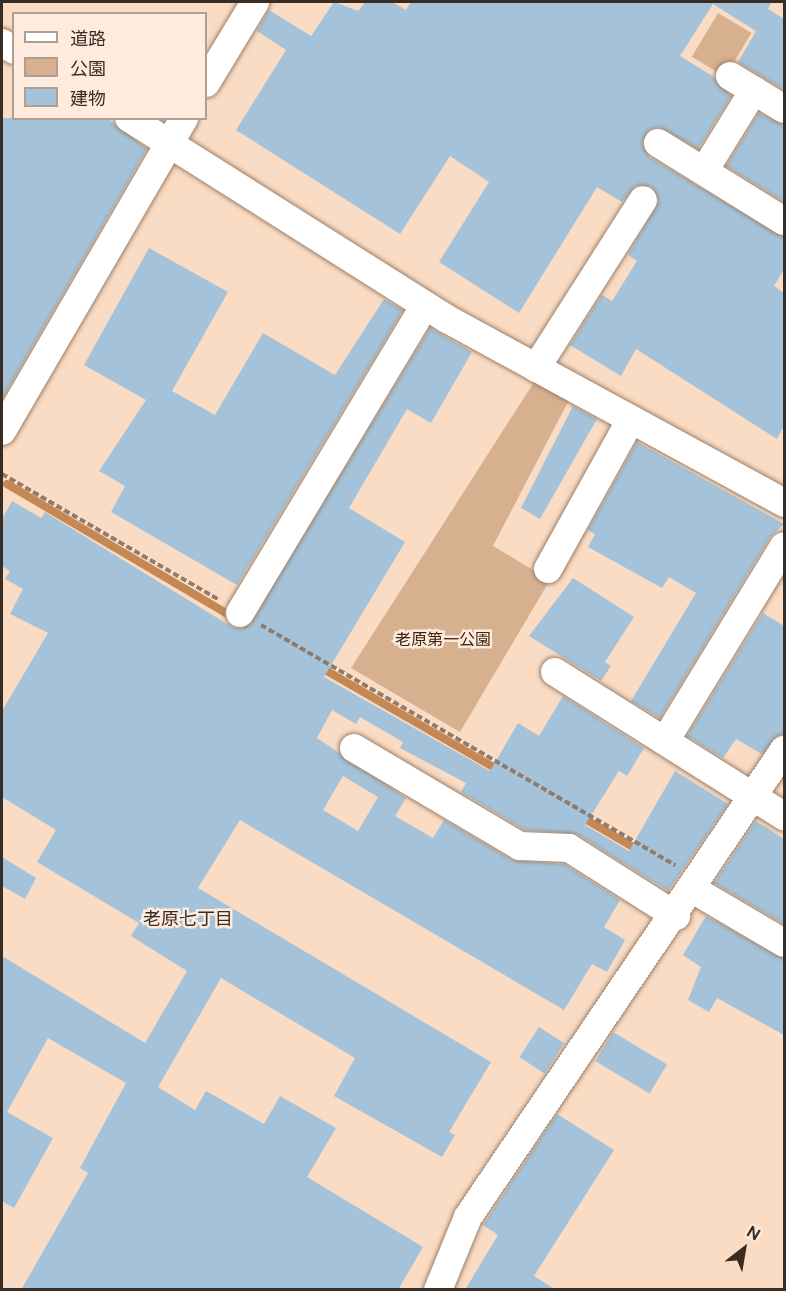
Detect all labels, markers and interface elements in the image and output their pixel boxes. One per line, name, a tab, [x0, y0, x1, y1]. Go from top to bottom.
legend	[12, 12, 207, 120]
text: 道路	[70, 28, 106, 49]
text: 公園	[70, 58, 106, 79]
text: 建物	[70, 88, 106, 109]
park label: 老原第一公園	[395, 630, 491, 650]
district label: 老原七丁目	[143, 908, 233, 930]
north arrow	[714, 1219, 774, 1279]
text: N	[743, 1222, 764, 1245]

